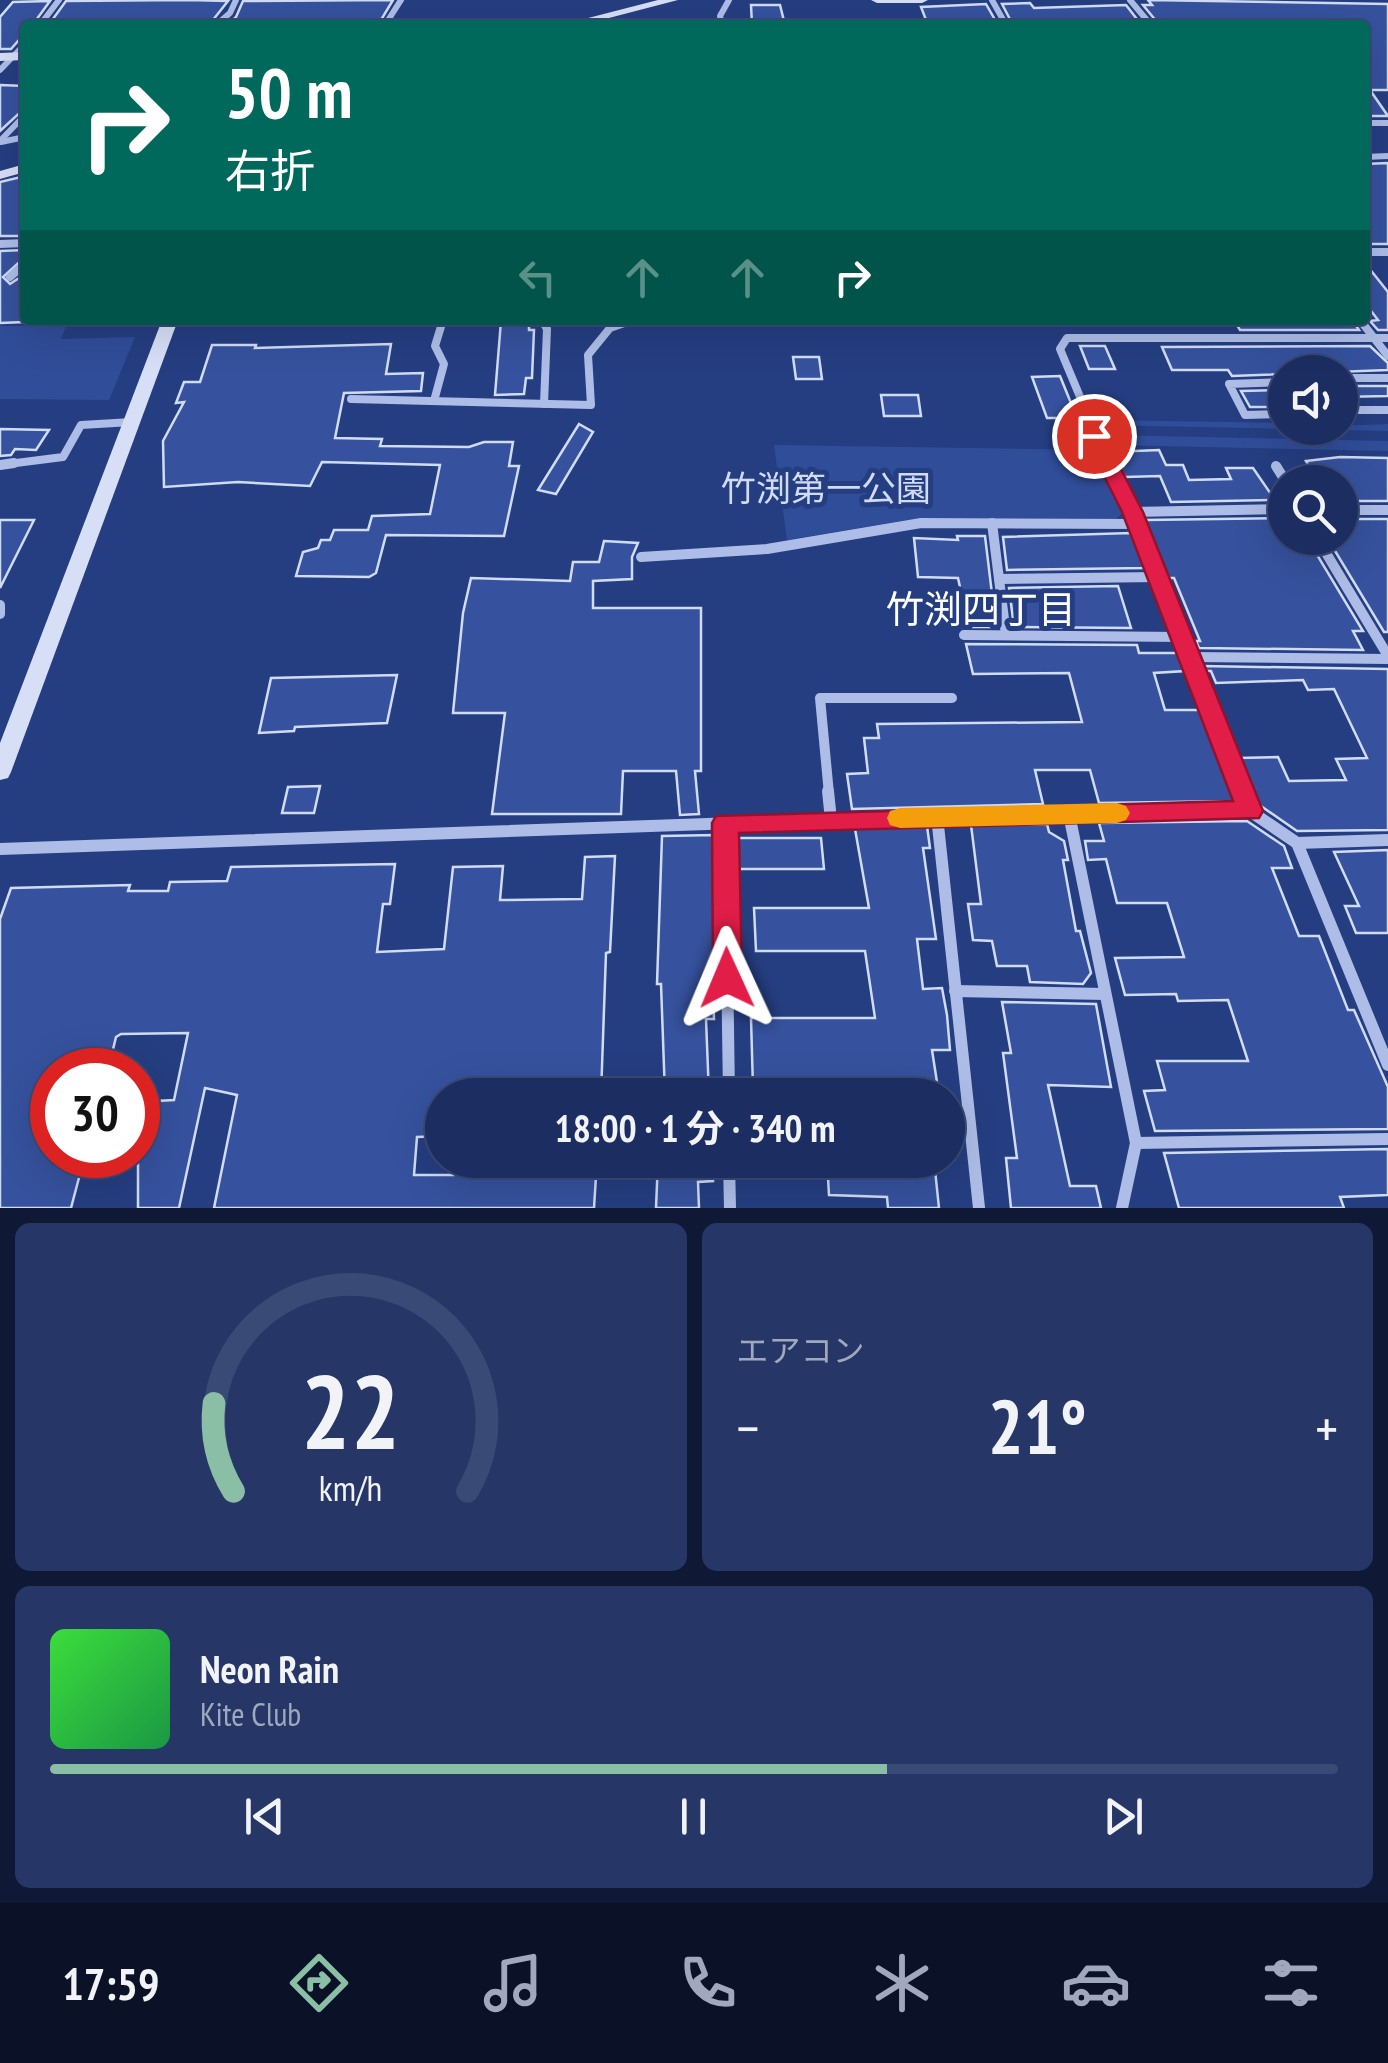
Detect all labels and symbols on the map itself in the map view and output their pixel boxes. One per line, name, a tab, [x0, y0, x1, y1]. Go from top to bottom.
pin	[1052, 394, 1137, 479]
park label: 竹渕第一公園	[721, 465, 931, 511]
district label: 竹渕四丁目	[886, 584, 1076, 633]
position arrow	[675, 926, 779, 1030]
speed limit sign: 30	[30, 1048, 160, 1178]

